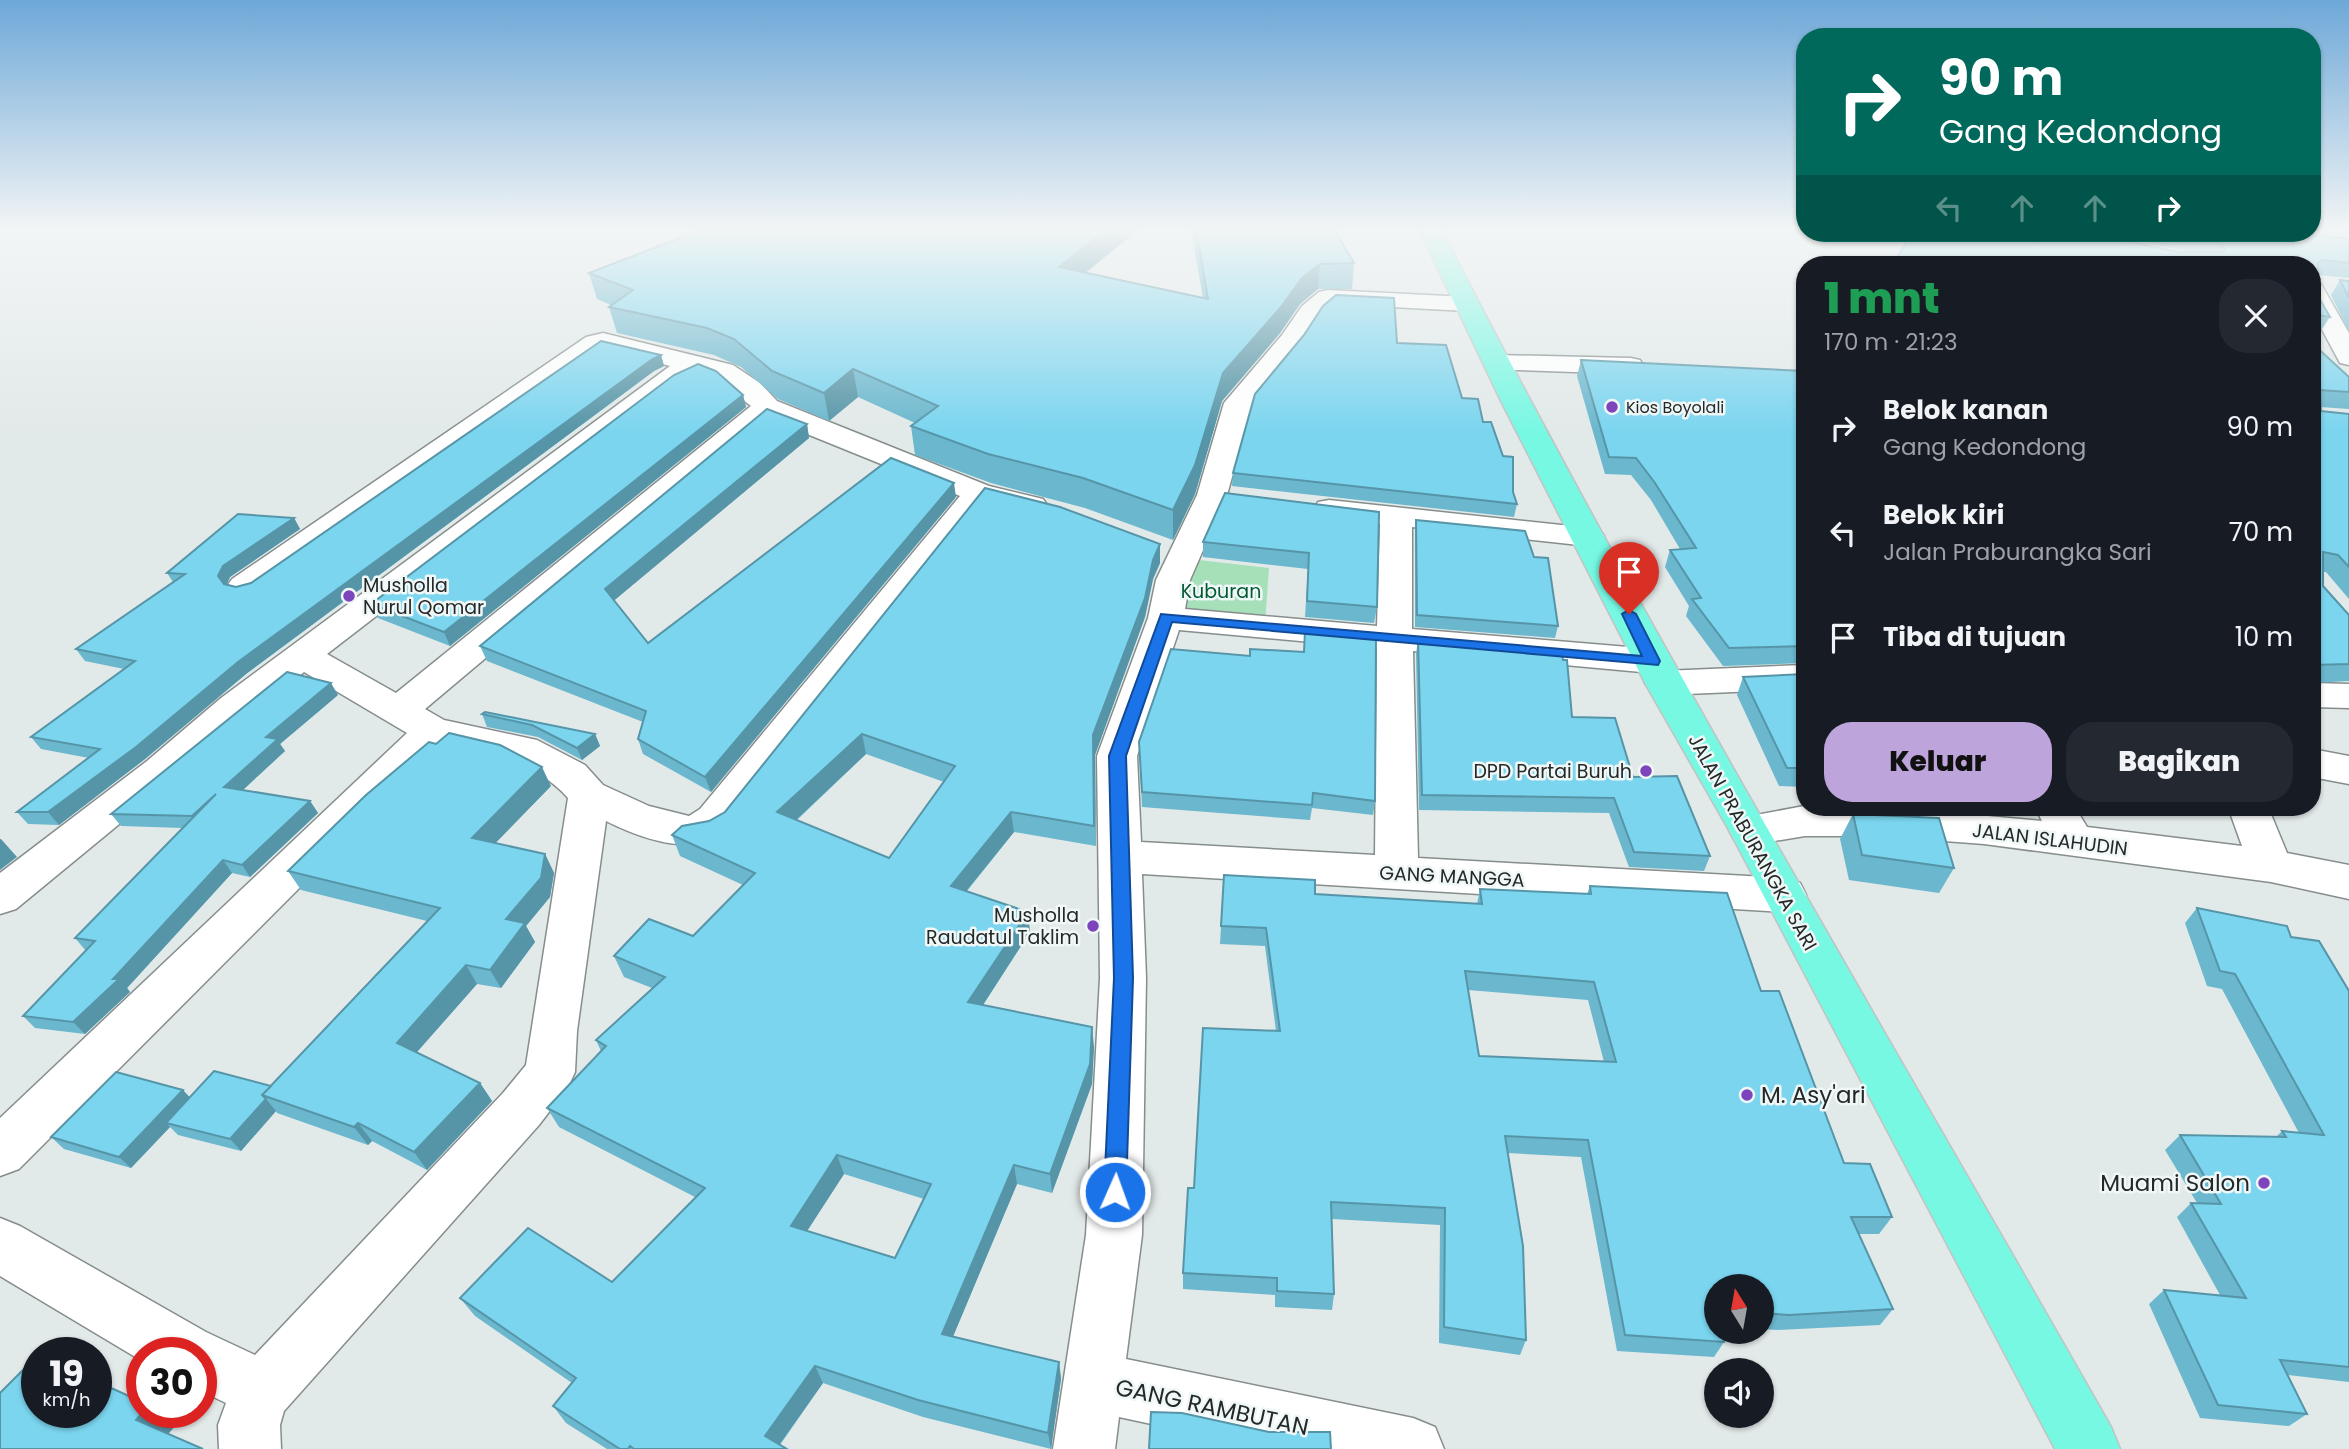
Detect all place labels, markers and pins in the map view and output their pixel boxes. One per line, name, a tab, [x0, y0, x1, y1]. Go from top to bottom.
place label: Kios Boyolali	[1626, 396, 1724, 419]
marker: Kios Boyolali	[1604, 399, 1620, 415]
pin	[1599, 542, 1659, 614]
place label: Musholla Nurul Qomar	[363, 572, 484, 621]
marker: Musholla Nurul Qomar	[341, 588, 357, 604]
place label: DPD Partai Buruh	[1473, 758, 1632, 785]
marker: DPD Partai Buruh	[1638, 763, 1654, 779]
place label: Musholla Raudatul Taklim	[926, 902, 1079, 951]
marker: Musholla Raudatul Taklim	[1085, 918, 1101, 934]
place label: M. Asy'ari	[1761, 1079, 1866, 1111]
marker: M. Asy'ari	[1739, 1087, 1755, 1103]
place label: Muami Salon	[2100, 1167, 2250, 1199]
marker: Muami Salon	[2256, 1175, 2272, 1191]

